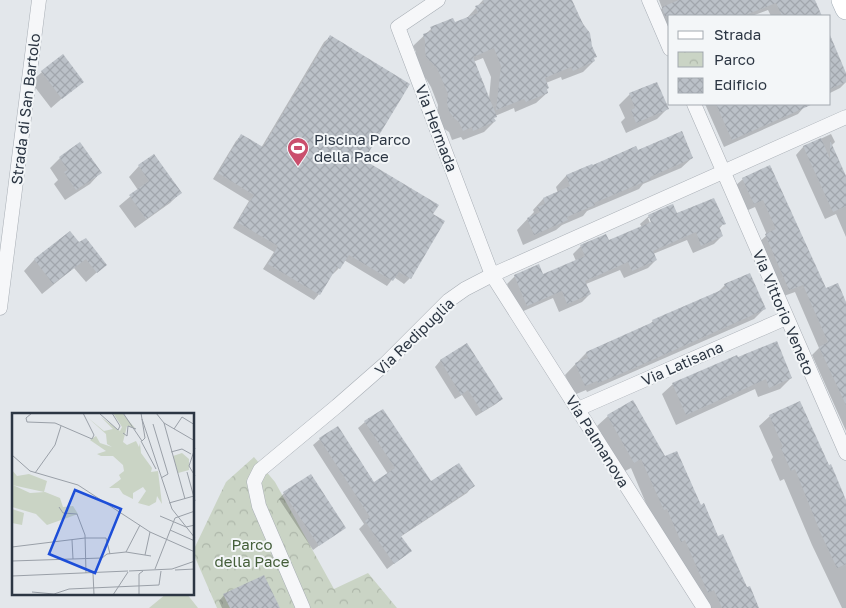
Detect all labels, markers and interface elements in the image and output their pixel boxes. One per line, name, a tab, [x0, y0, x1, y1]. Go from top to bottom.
legend	[668, 15, 831, 105]
text: Strada	[714, 25, 761, 43]
street label: Strada di San Bartolo	[7, 32, 43, 186]
text: Parco	[714, 50, 755, 68]
text: Edificio	[714, 75, 767, 93]
street label: Via Hermada	[412, 82, 462, 174]
place label: Piscina Parco della Pace	[314, 130, 410, 165]
sports icon: Piscina Parco della Pace	[286, 136, 310, 167]
street label: Via Vittorio Veneto	[749, 247, 819, 377]
street label: Via Redipuglia	[371, 294, 457, 378]
street label: Via Latisana	[638, 337, 726, 389]
street label: Via Palmanova	[562, 392, 634, 490]
inset map	[12, 413, 195, 596]
park label: Parco della Pace	[215, 535, 290, 570]

